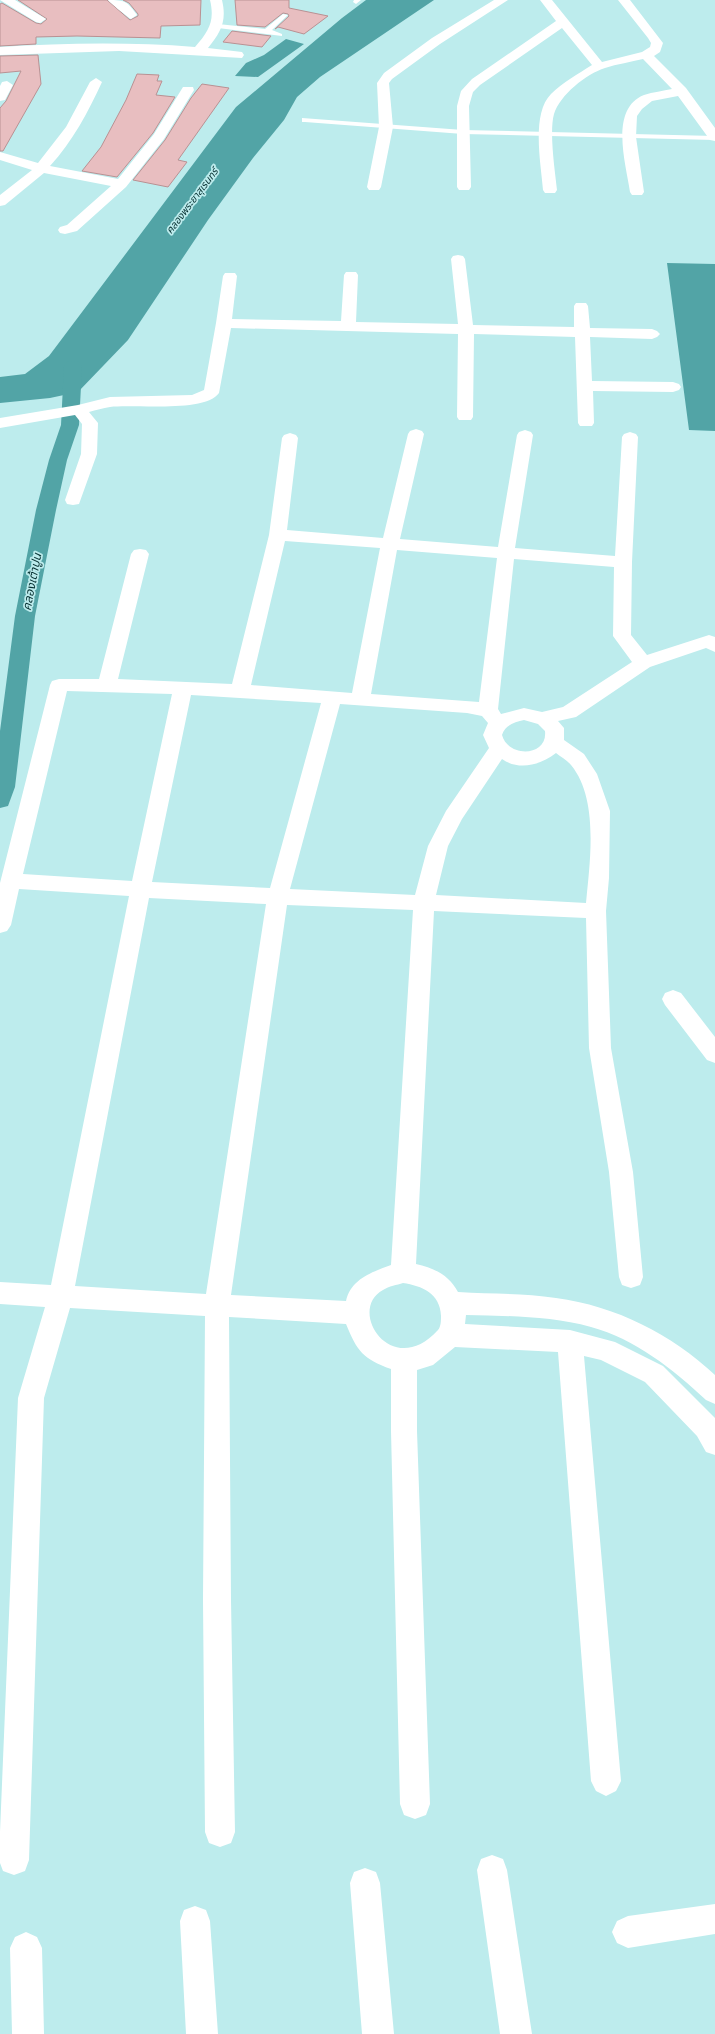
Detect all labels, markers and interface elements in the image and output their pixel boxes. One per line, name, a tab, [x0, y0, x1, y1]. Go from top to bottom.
water label: คลองพระยาสุเรนทร์	[164, 164, 222, 236]
water label: คลองเต้าปูน	[20, 552, 46, 612]

